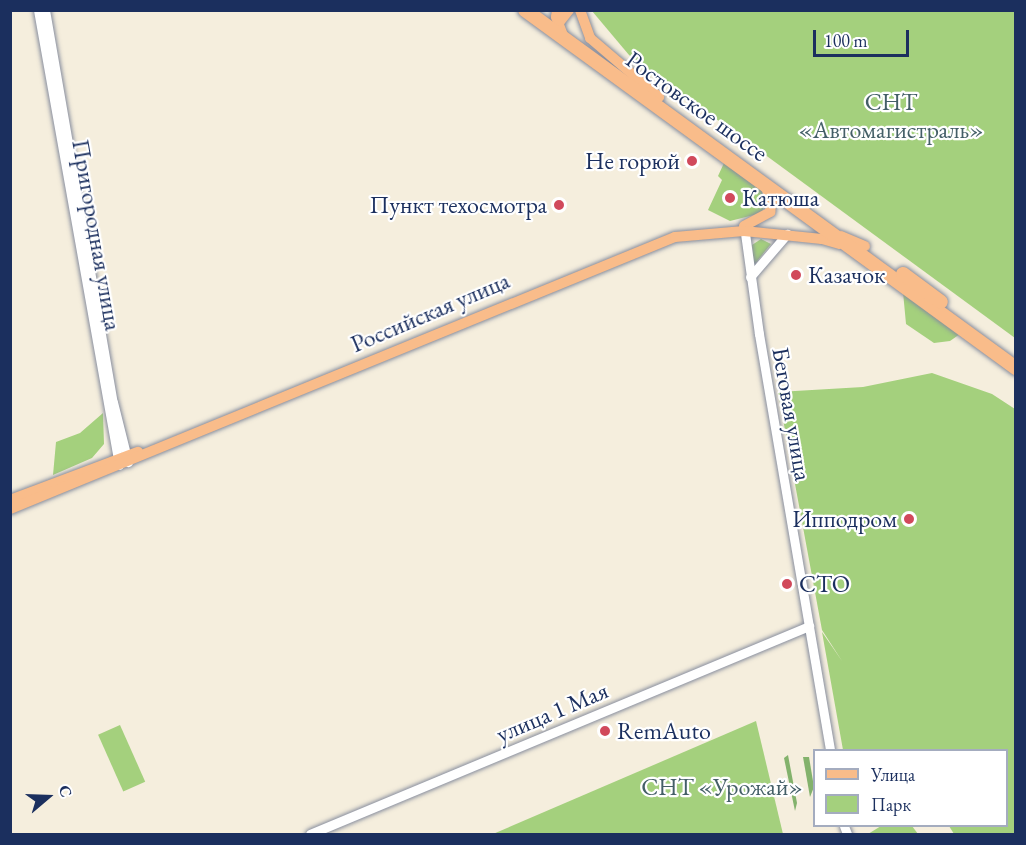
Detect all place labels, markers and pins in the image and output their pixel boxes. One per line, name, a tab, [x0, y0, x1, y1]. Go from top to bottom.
place label: Не горюй	[585, 147, 680, 175]
marker: Не горюй	[685, 154, 699, 168]
place label: Катюша	[742, 184, 819, 212]
place label: Пункт техосмотра	[370, 191, 547, 219]
marker: Катюша	[723, 191, 737, 205]
marker: Пункт техосмотра	[552, 198, 566, 212]
place label: Казачок	[808, 261, 886, 289]
marker: Казачок	[789, 268, 803, 282]
place label: Ипподром	[792, 505, 897, 533]
marker: Ипподром	[902, 512, 916, 526]
place label: СТО	[799, 570, 850, 598]
marker: СТО	[780, 577, 794, 591]
place label: RemAuto	[617, 717, 711, 745]
marker: RemAuto	[598, 724, 612, 738]

